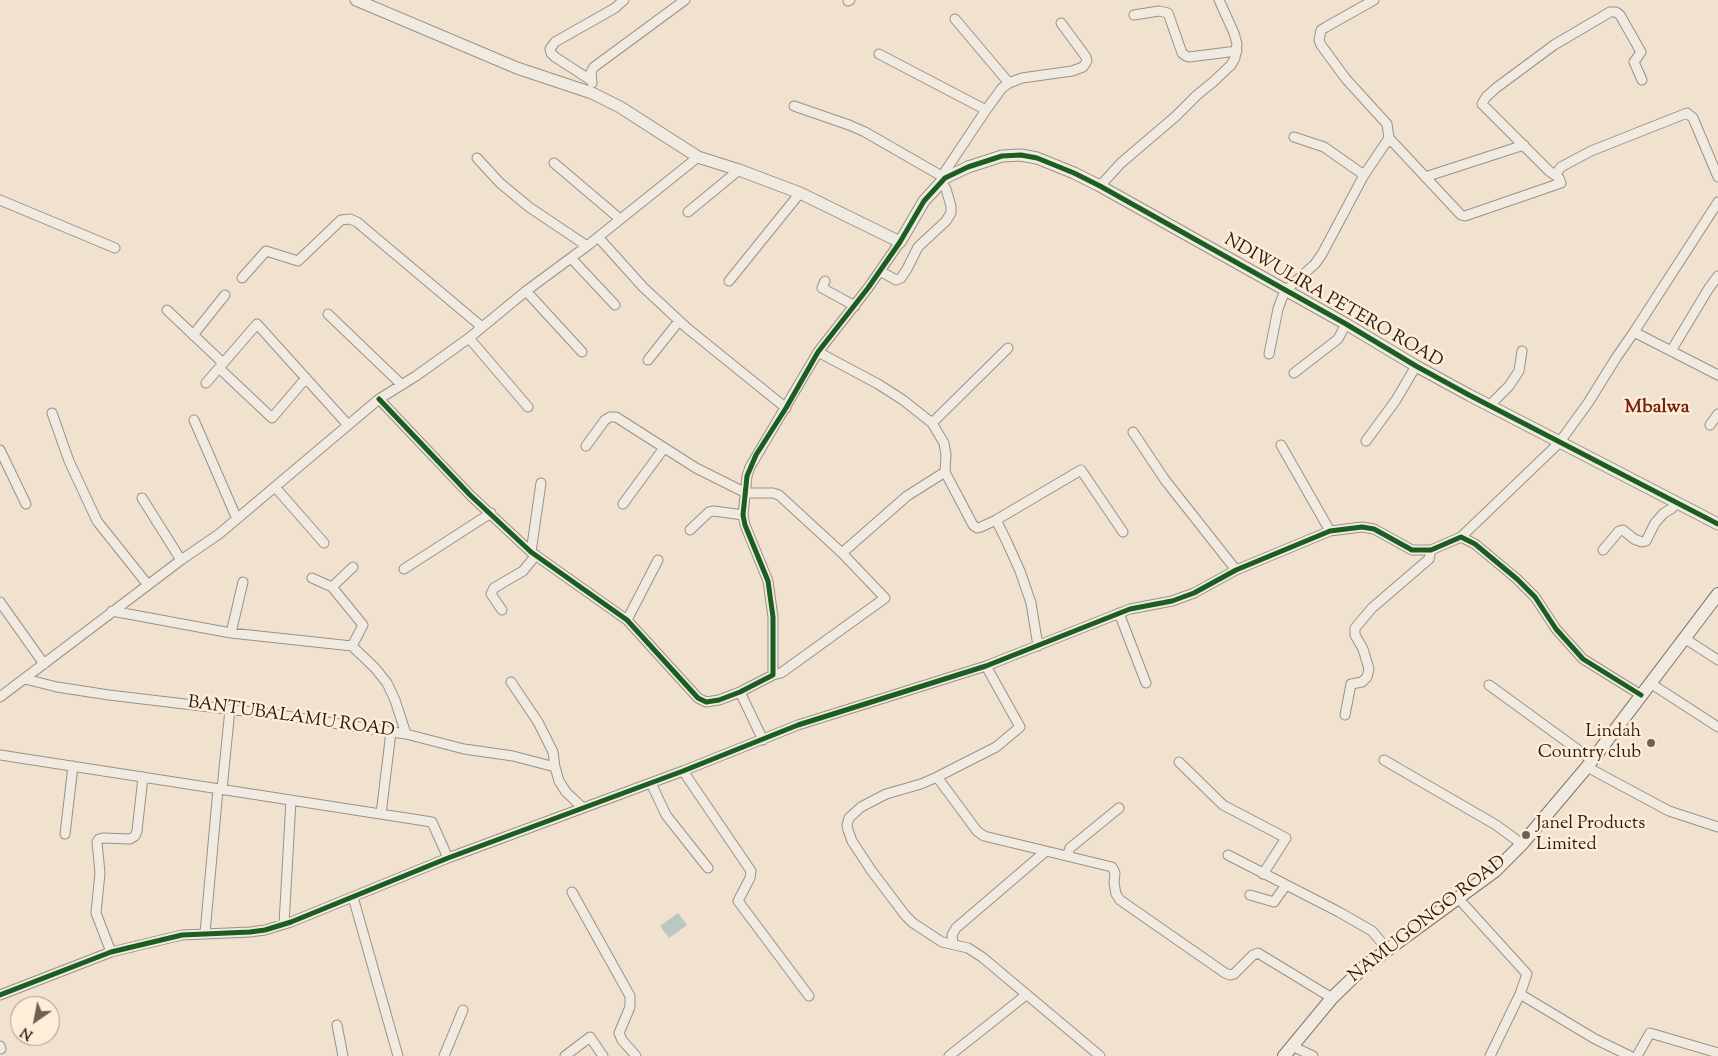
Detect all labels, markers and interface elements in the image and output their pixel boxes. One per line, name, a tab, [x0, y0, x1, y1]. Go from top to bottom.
street label: NDIWULIRA PETERO ROAD	[1220, 230, 1446, 374]
district label: Mbalwa	[1624, 398, 1690, 420]
street label: BANTUBALAMU ROAD	[186, 693, 396, 743]
place label: Lindah Country club	[1538, 722, 1641, 764]
marker: Lindah Country club	[1645, 737, 1657, 749]
place label: Janel Products Limited	[1536, 814, 1645, 856]
marker: Janel Products Limited	[1520, 829, 1532, 841]
street label: NAMUGONGO ROAD	[1345, 852, 1511, 988]
north arrow	[10, 996, 60, 1046]
text: N	[17, 1021, 38, 1044]

